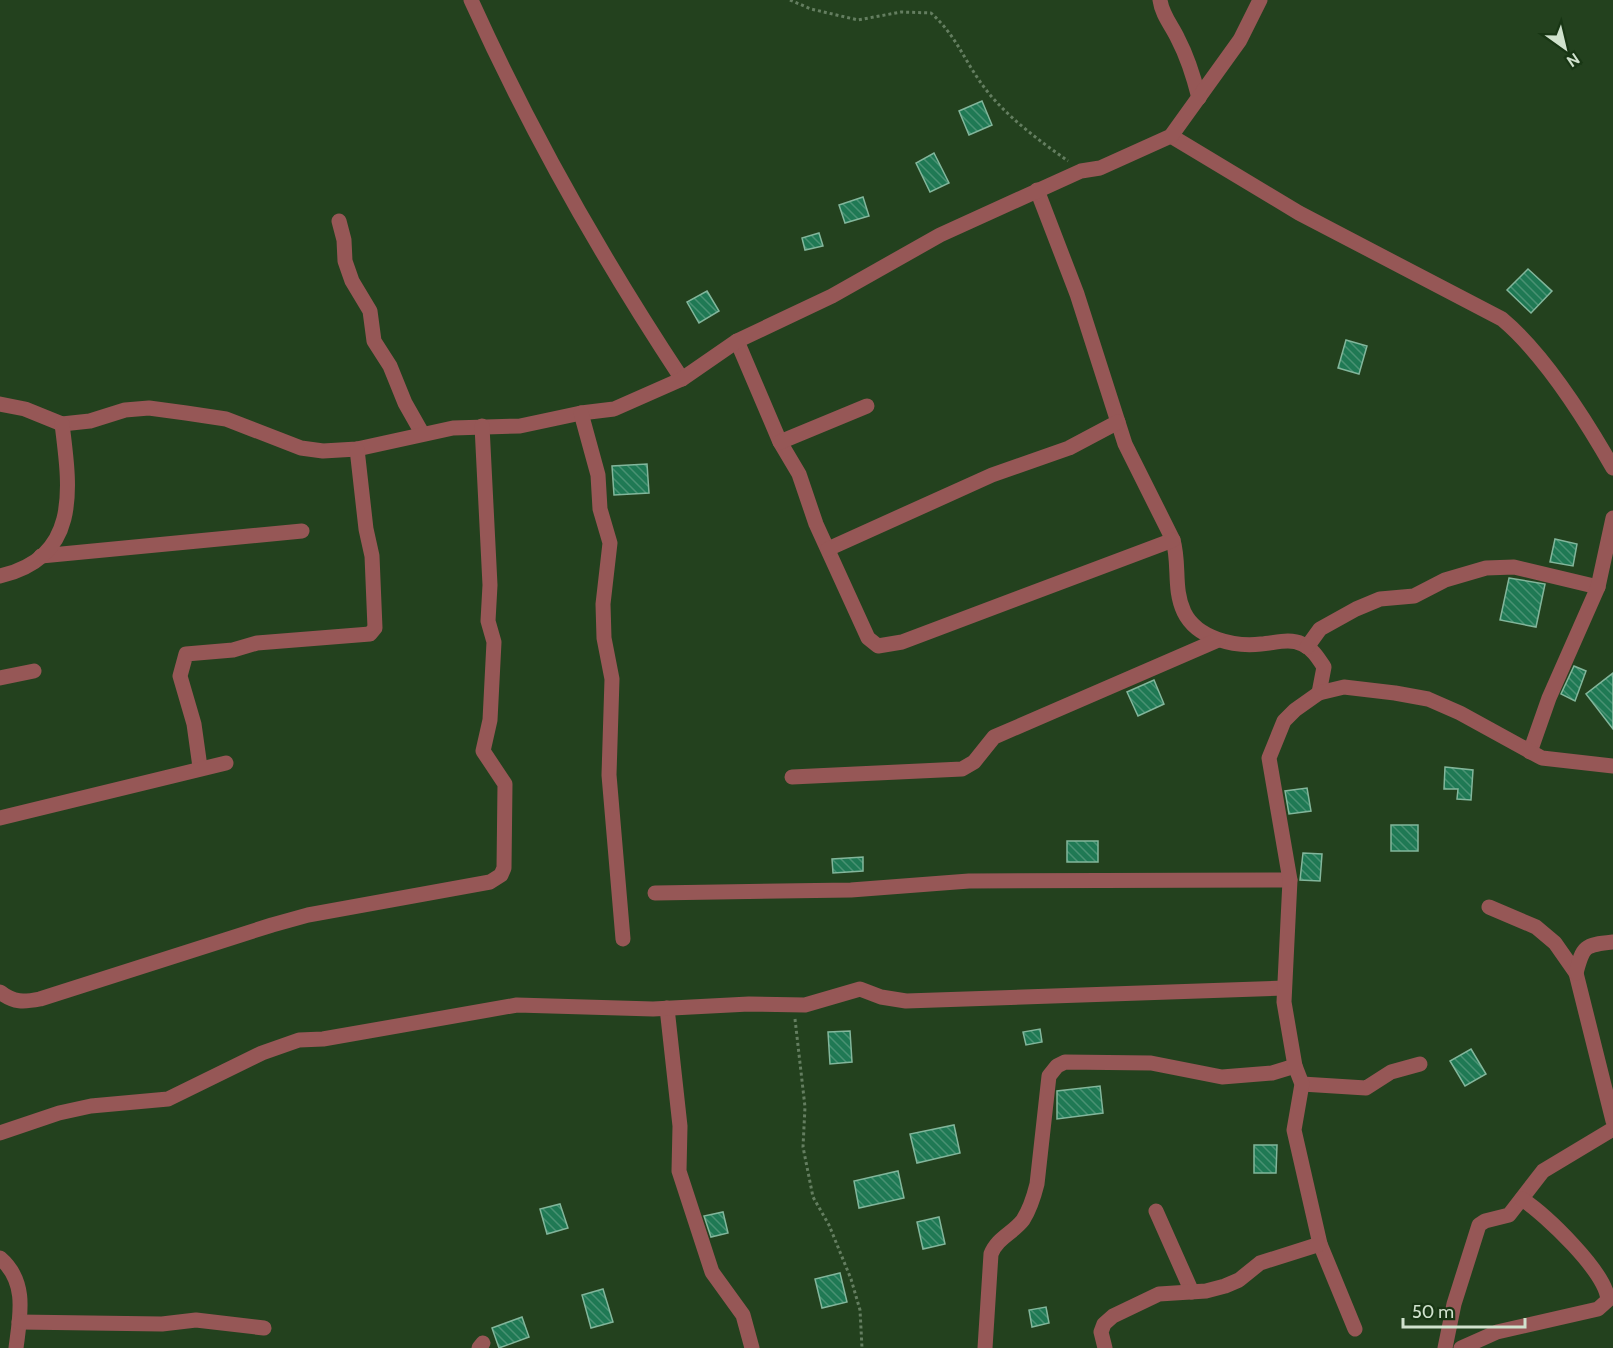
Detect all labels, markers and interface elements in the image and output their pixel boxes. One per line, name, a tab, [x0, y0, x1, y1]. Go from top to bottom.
north arrow	[1535, 18, 1595, 78]
text: N	[1563, 49, 1583, 71]
scale bar	[1403, 1291, 1524, 1329]
text: 50 m	[1412, 1301, 1454, 1323]

